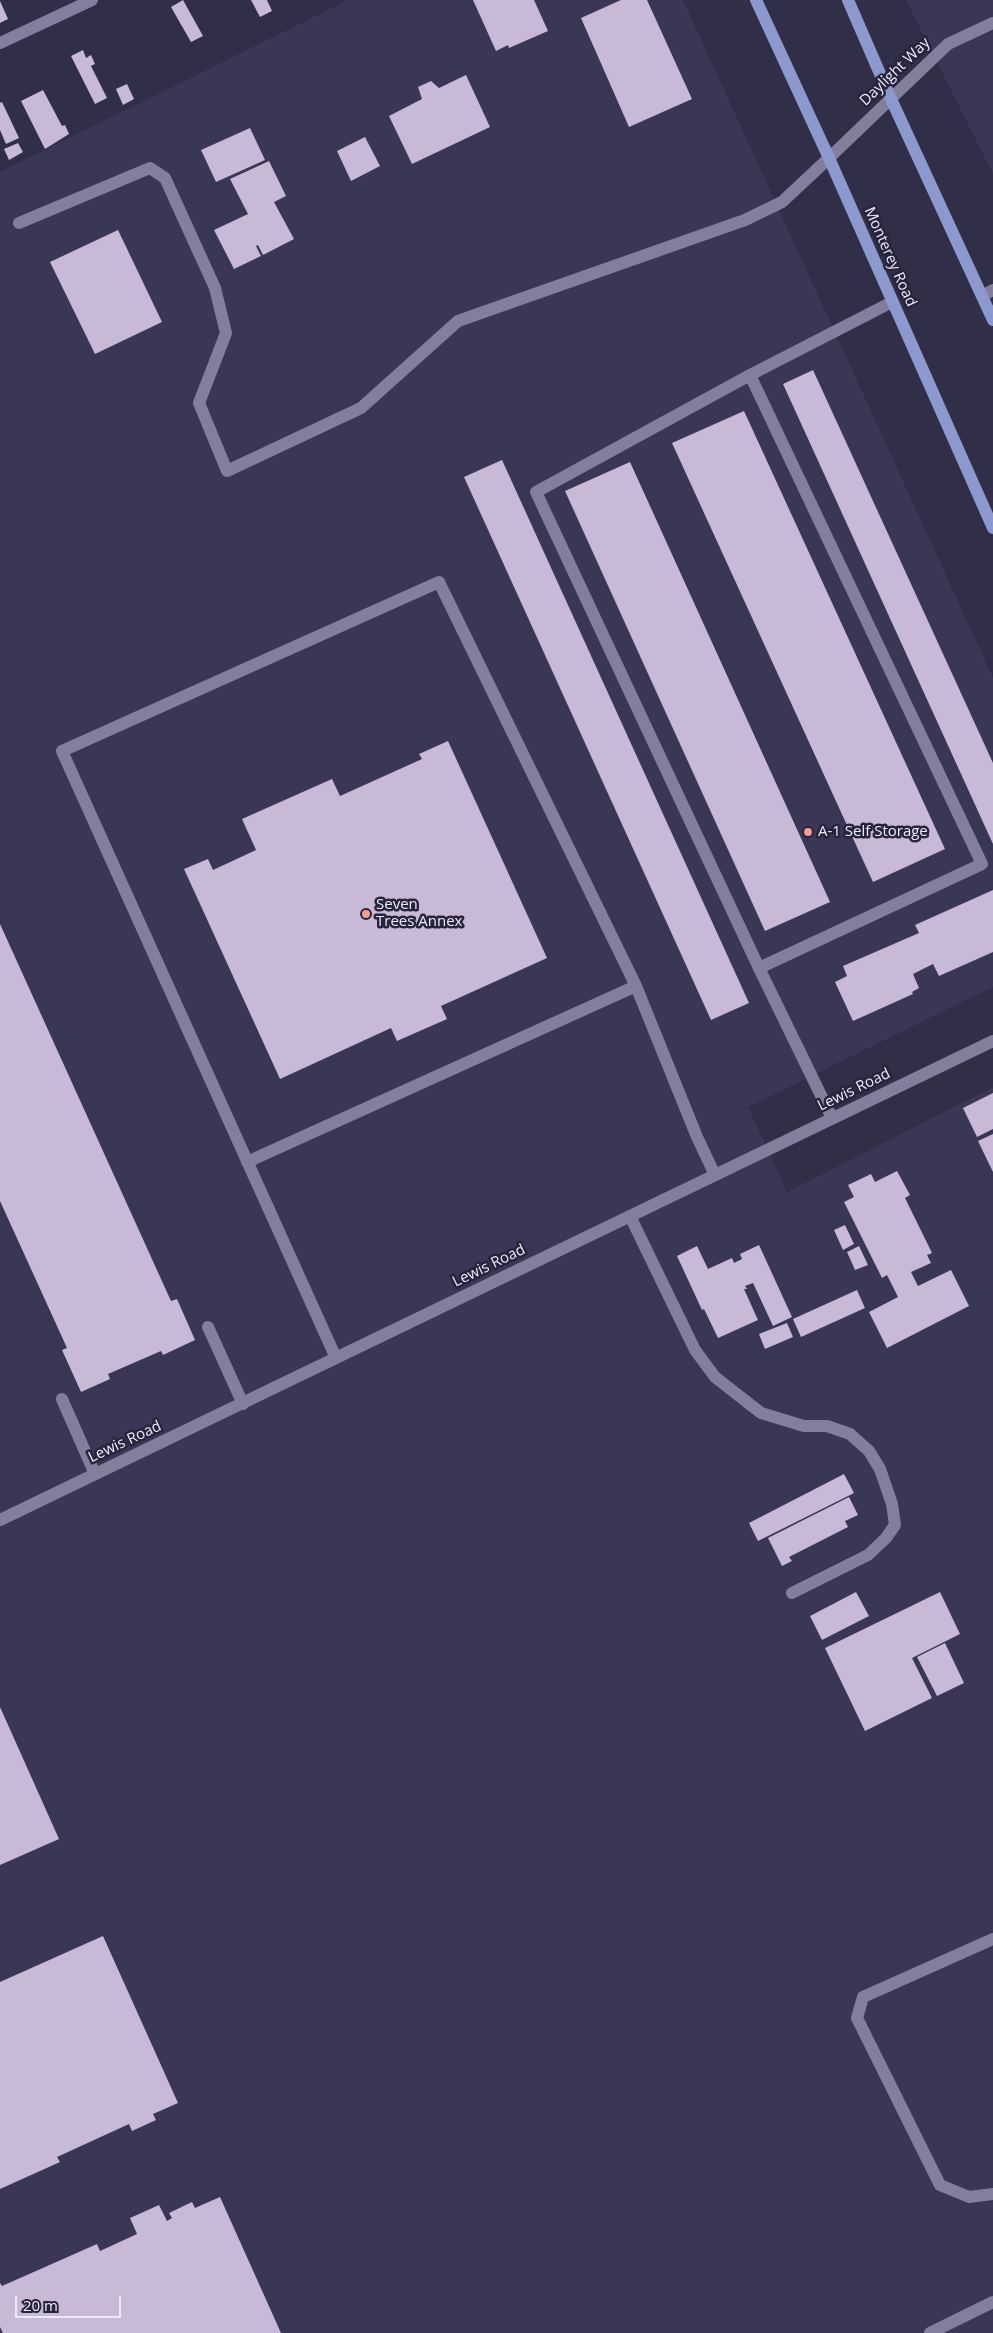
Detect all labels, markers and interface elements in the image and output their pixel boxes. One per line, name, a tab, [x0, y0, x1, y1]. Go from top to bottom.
street label: Daylight Way	[856, 34, 934, 110]
street label: Monterey Road	[860, 204, 920, 310]
place label: A-1 Self Storage	[818, 823, 928, 841]
marker: A-1 Self Storage	[802, 826, 814, 838]
place label: Seven Trees Annex	[376, 896, 462, 931]
marker: Seven Trees Annex	[360, 908, 372, 920]
street label: Lewis Road	[815, 1065, 893, 1115]
street label: Lewis Road	[450, 1241, 528, 1291]
street label: Lewis Road	[86, 1417, 164, 1467]
scale bar	[18, 2286, 124, 2318]
text: 20 m	[23, 2295, 58, 2315]

